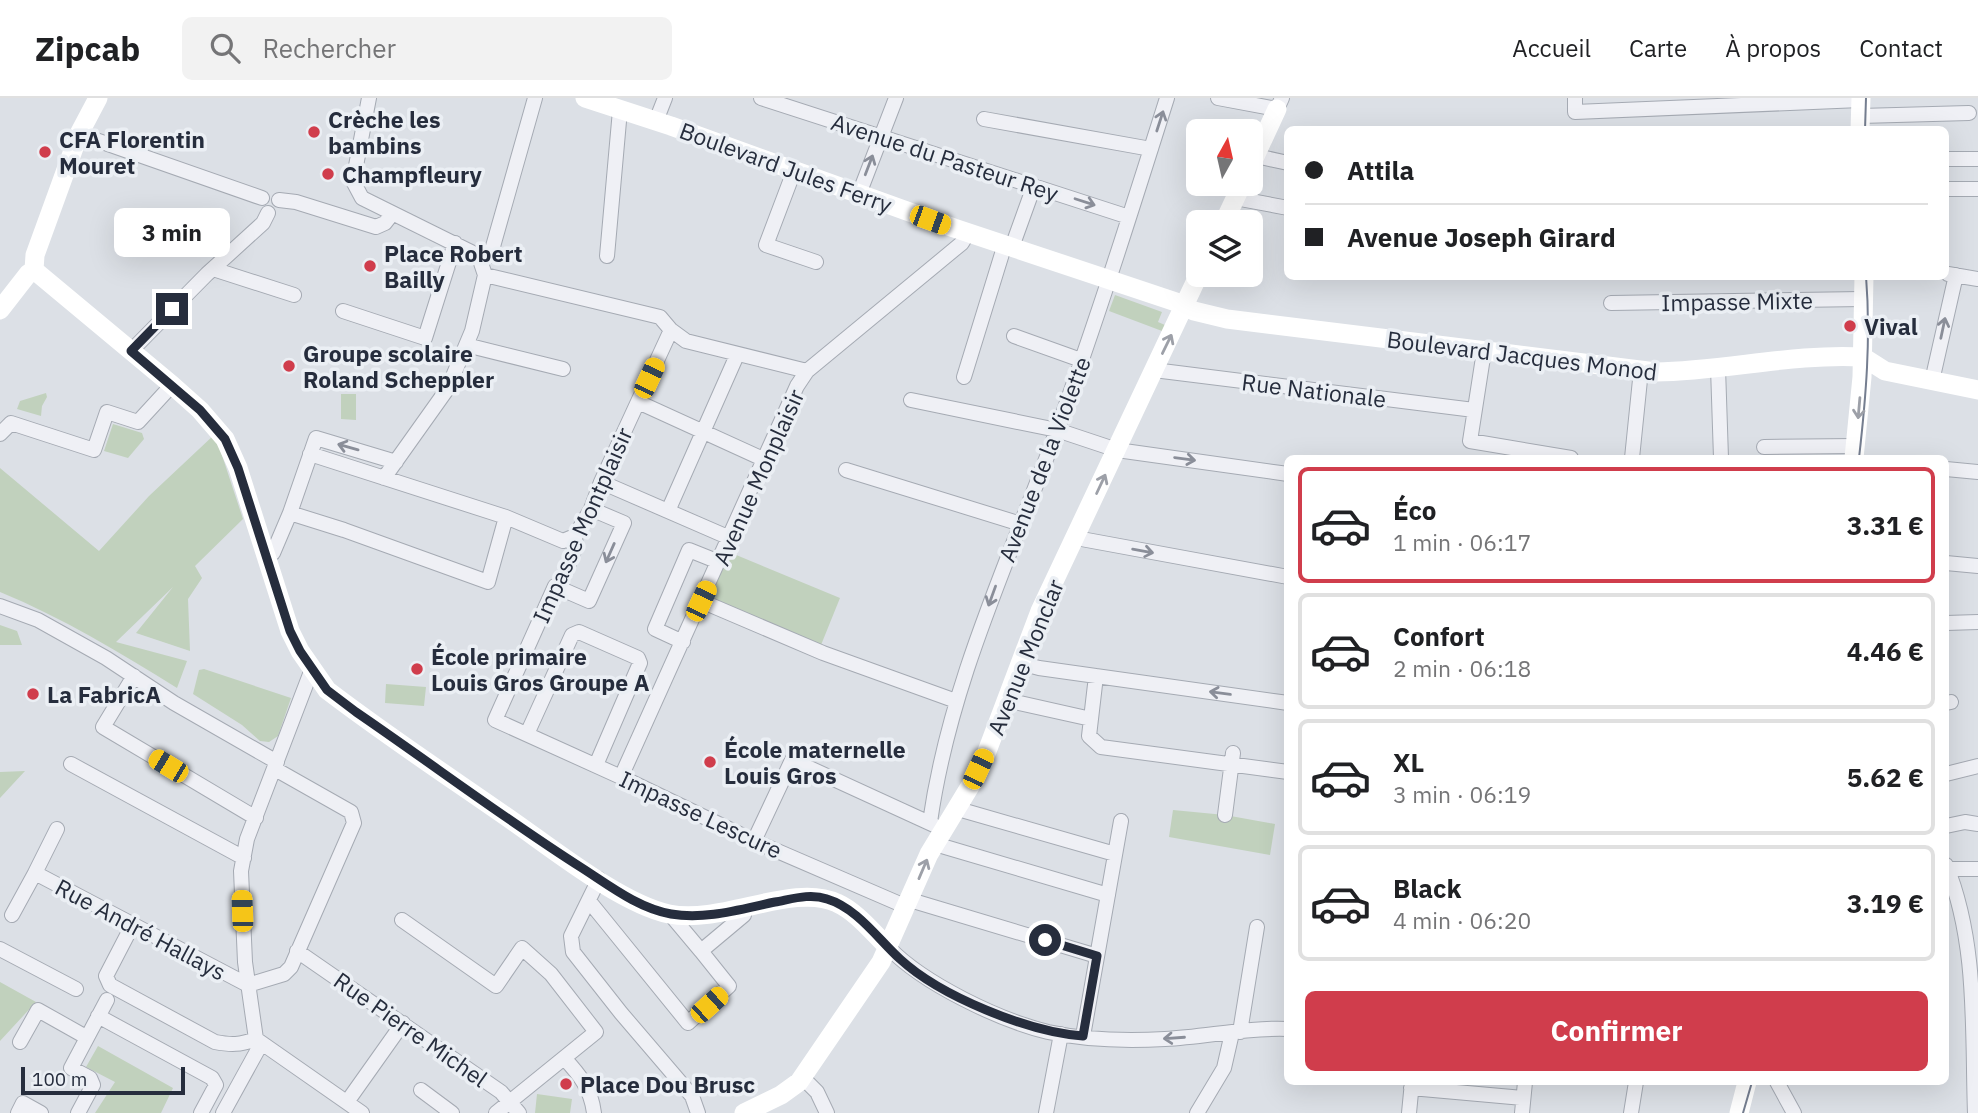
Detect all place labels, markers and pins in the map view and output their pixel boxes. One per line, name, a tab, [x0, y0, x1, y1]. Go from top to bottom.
place label: Crèche les bambins	[328, 104, 441, 160]
place label: CFA Florentin Mouret	[59, 124, 205, 180]
marker: Crèche les bambins	[306, 124, 322, 140]
marker: CFA Florentin Mouret	[37, 144, 53, 160]
place label: Champfleury	[342, 159, 483, 189]
marker: Champfleury	[320, 166, 336, 182]
place label: Place Robert Bailly	[384, 238, 523, 294]
marker: Place Robert Bailly	[362, 258, 378, 274]
place label: Vival	[1864, 311, 1918, 341]
marker: Vival	[1842, 318, 1858, 334]
place label: Groupe scolaire Roland Scheppler	[303, 338, 494, 394]
marker: Groupe scolaire Roland Scheppler	[281, 358, 297, 374]
place label: École primaire Louis Gros Groupe A	[431, 641, 650, 697]
marker: École primaire Louis Gros Groupe A	[409, 661, 425, 677]
place label: La FabricA	[47, 679, 161, 709]
marker: La FabricA	[25, 686, 41, 702]
place label: École maternelle Louis Gros	[724, 734, 906, 790]
marker: École maternelle Louis Gros	[702, 754, 718, 770]
place label: Place Dou Brusc	[580, 1069, 755, 1099]
marker: Place Dou Brusc	[558, 1076, 574, 1092]

